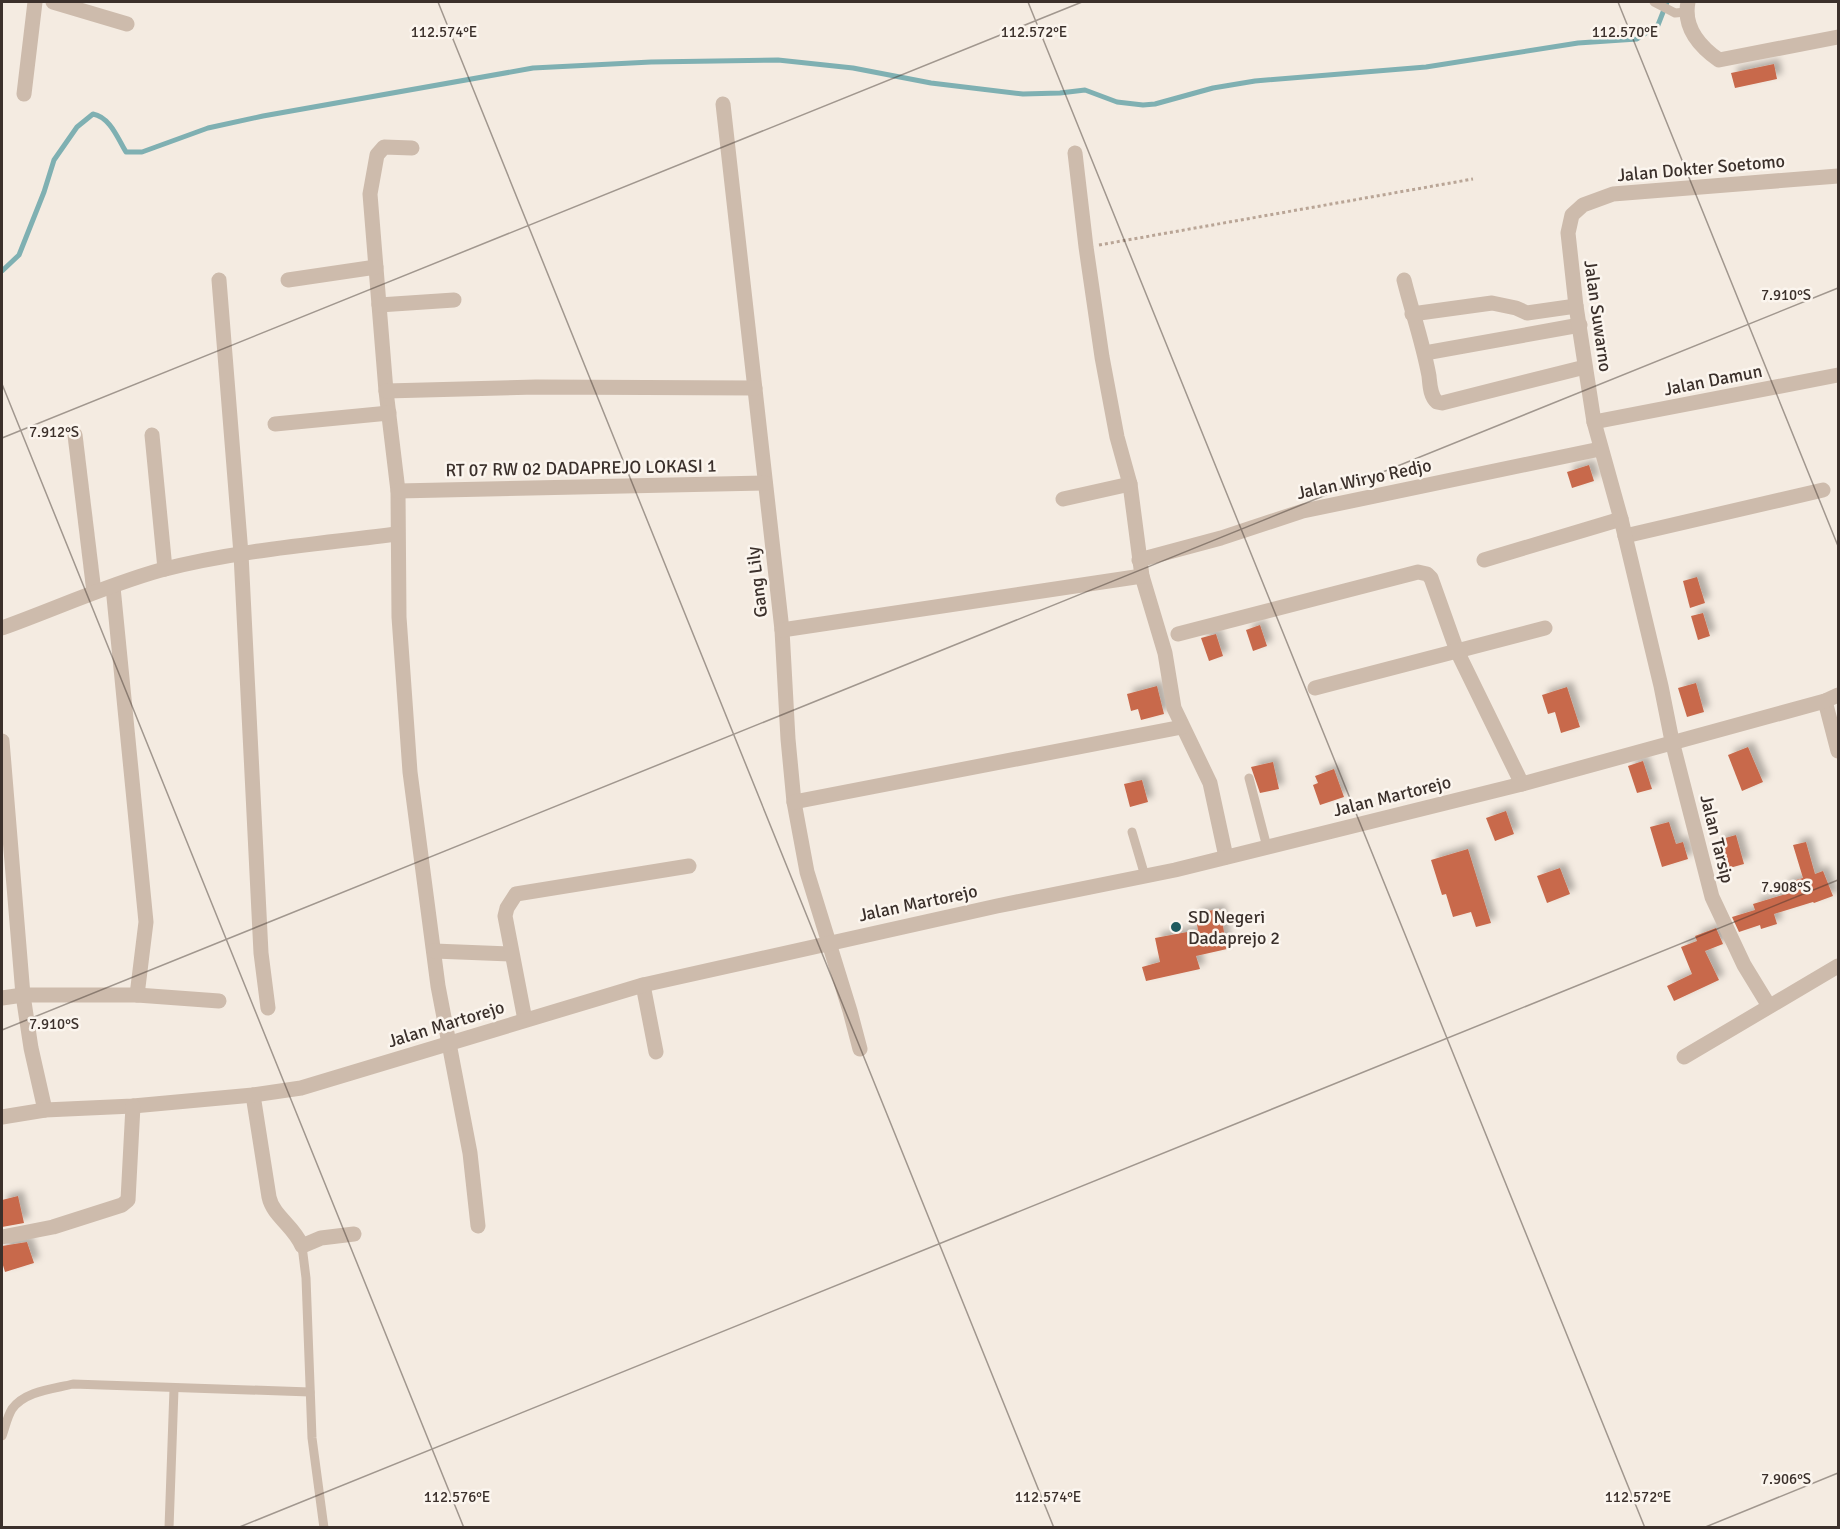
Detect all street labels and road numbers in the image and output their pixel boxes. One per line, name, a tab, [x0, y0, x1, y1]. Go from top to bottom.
street label: Jalan Dokter Soetomo	[1616, 150, 1786, 186]
street label: Jalan Suwarno	[1579, 259, 1617, 373]
street label: Jalan Damun	[1662, 360, 1764, 400]
street label: Jalan Wiryo Redjo	[1295, 454, 1433, 504]
street label: RT 07 RW 02 DADAPREJO LOKASI 1	[445, 455, 717, 481]
street label: Gang Lily	[742, 545, 772, 619]
street label: Jalan Martorejo	[1331, 771, 1453, 821]
street label: Jalan Tarsip	[1695, 792, 1739, 886]
street label: Jalan Martorejo	[857, 880, 979, 926]
street label: Jalan Martorejo	[385, 996, 507, 1052]

